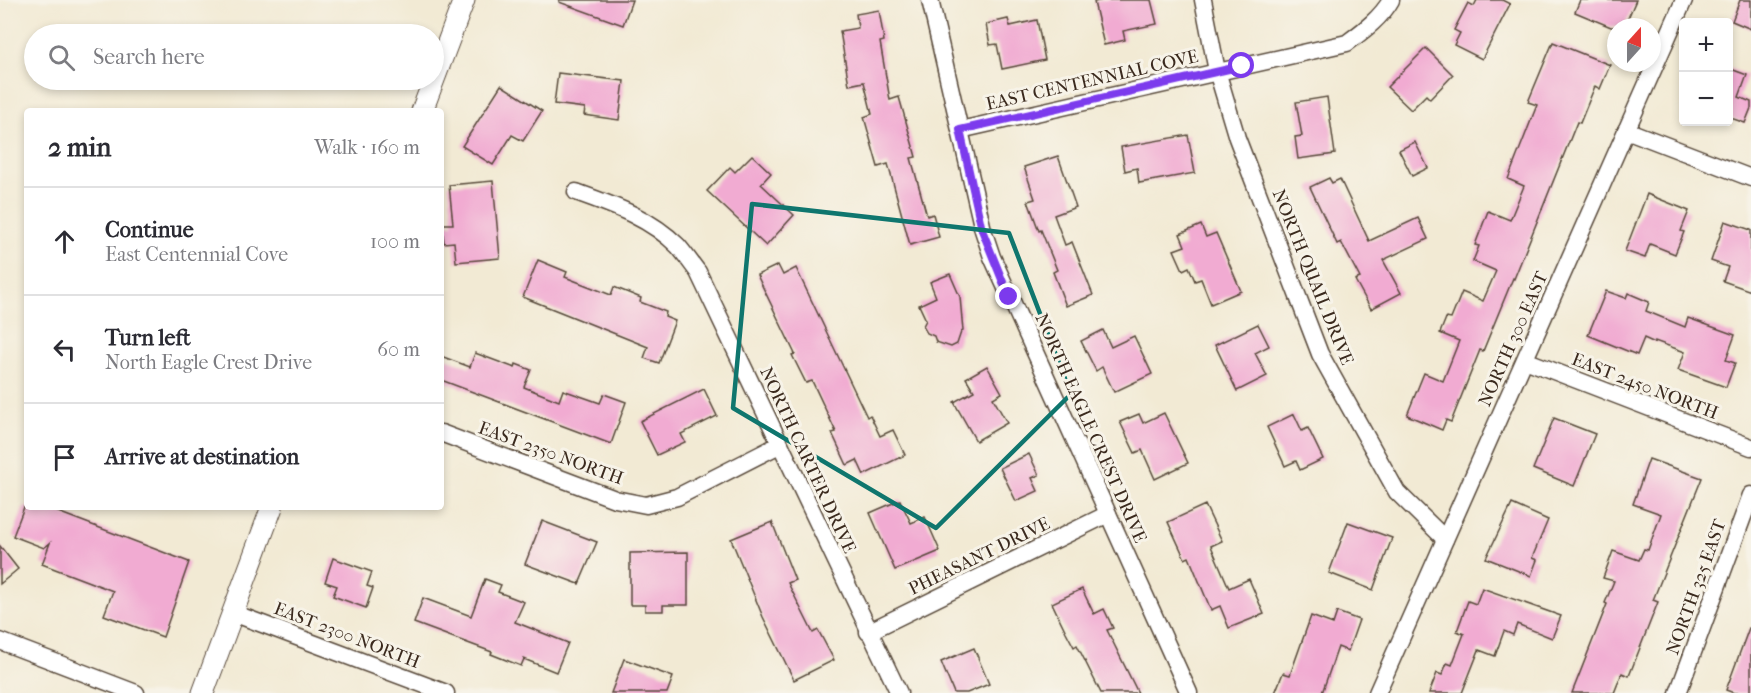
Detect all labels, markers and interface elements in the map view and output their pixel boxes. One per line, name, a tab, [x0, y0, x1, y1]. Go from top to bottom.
north arrow	[1607, 18, 1661, 72]
map controls	[1679, 18, 1733, 126]
button: +	[1679, 18, 1733, 72]
search box	[24, 24, 444, 90]
icon: search	[45, 41, 78, 74]
text: Search here	[93, 44, 205, 70]
street label: EAST CENTENNIAL COVE	[984, 46, 1200, 115]
route start	[1228, 52, 1254, 78]
button: −	[1679, 72, 1733, 126]
text: 2 min	[48, 132, 111, 163]
text: Walk · 160 m	[314, 136, 420, 159]
street label: NORTH QUAIL DRIVE	[1268, 186, 1357, 368]
text: Continue	[105, 217, 194, 243]
icon: ahead	[48, 225, 81, 258]
text: 100 m	[370, 230, 420, 253]
text: East Centennial Cove	[105, 243, 288, 266]
street label: NORTH 300 EAST	[1474, 268, 1553, 410]
route end	[995, 283, 1021, 309]
street label: NORTH EAGLE CREST DRIVE	[1030, 310, 1151, 546]
text: Turn left	[105, 325, 191, 351]
icon: left	[48, 333, 81, 366]
text: 60 m	[377, 338, 420, 361]
street label: EAST 2450 NORTH	[1569, 349, 1721, 424]
text: North Eagle Crest Drive	[105, 351, 312, 374]
street label: NORTH CARTER DRIVE	[755, 364, 860, 557]
street label: EAST 2350 NORTH	[476, 418, 626, 489]
icon: arrive	[48, 441, 81, 474]
text: Arrive at destination	[105, 444, 299, 470]
street label: PHEASANT DRIVE	[905, 513, 1053, 600]
street label: NORTH 325 EAST	[1662, 516, 1731, 658]
street label: EAST 2300 NORTH	[271, 598, 423, 673]

